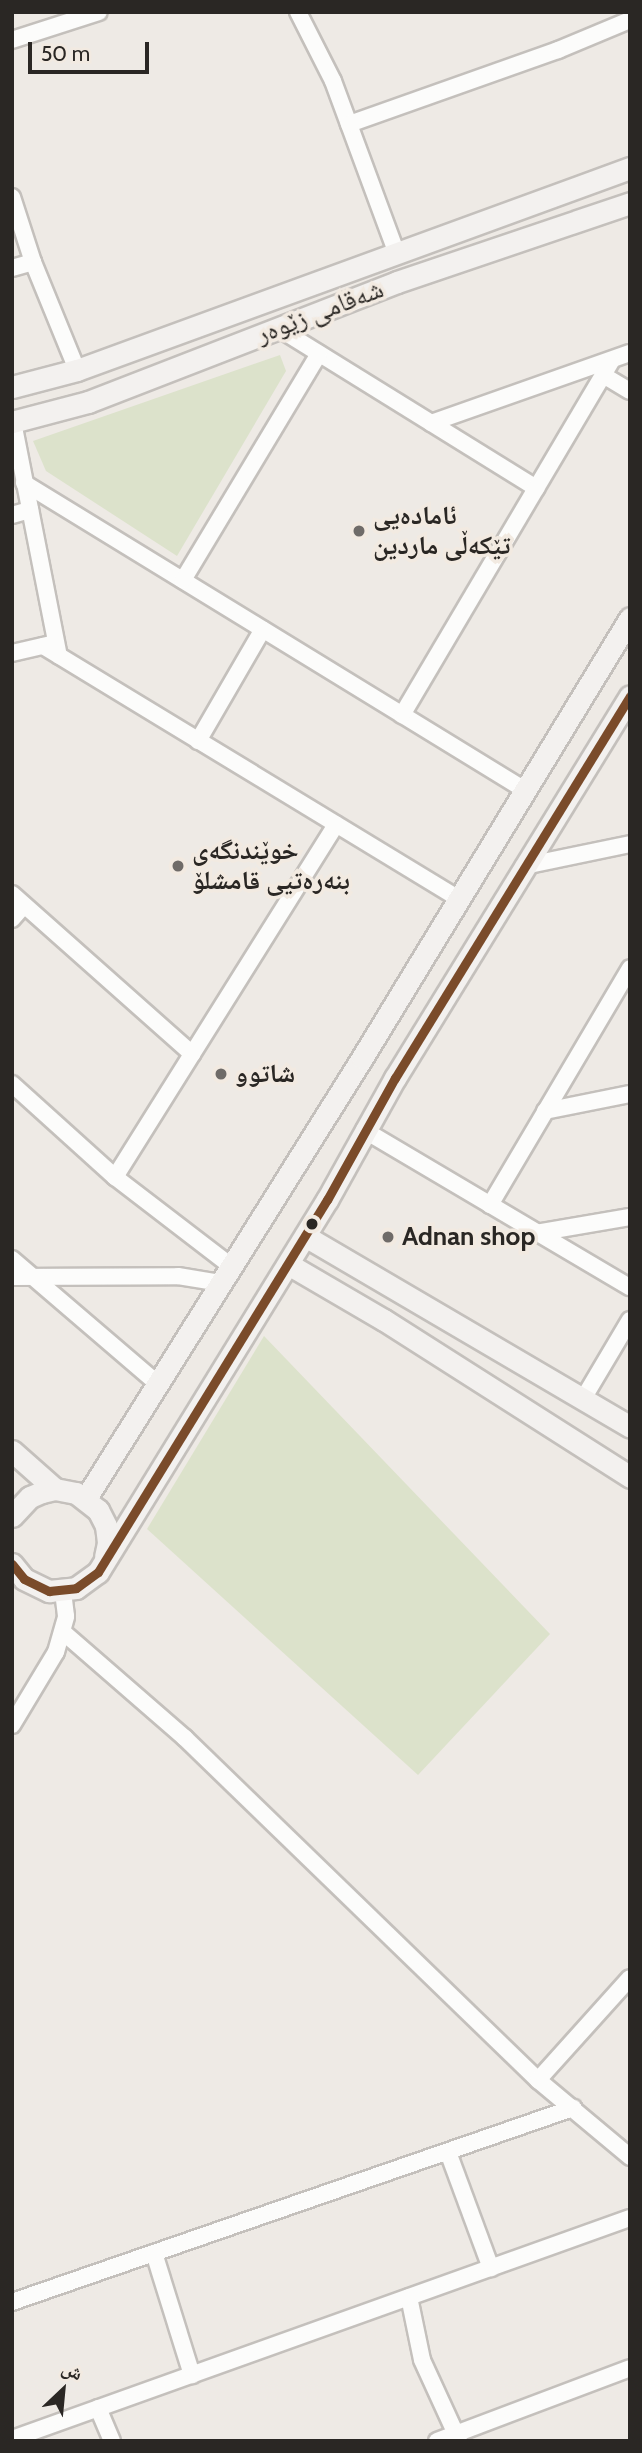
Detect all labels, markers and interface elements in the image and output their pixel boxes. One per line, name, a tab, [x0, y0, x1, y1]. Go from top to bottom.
scale bar	[32, 28, 152, 72]
text: 50 m	[41, 41, 90, 66]
street label: شەقامی زێوەر	[252, 273, 388, 351]
place label: ئامادەیی تێکەڵی ماردین	[373, 500, 510, 562]
marker: ئامادەیی تێکەڵی ماردین	[351, 523, 367, 539]
place label: خوێندنگەی بنەرەتیی قامشلۆ	[192, 835, 350, 896]
marker: خوێندنگەی بنەرەتیی قامشلۆ	[170, 858, 186, 874]
place label: شاتوو	[235, 1058, 295, 1090]
marker: شاتوو	[213, 1066, 229, 1082]
unlabelled marker	[305, 1217, 319, 1231]
place label: Adnan shop	[402, 1221, 535, 1253]
marker: Adnan shop	[380, 1229, 396, 1245]
north arrow	[28, 2355, 98, 2425]
text: ش	[58, 2356, 87, 2385]

